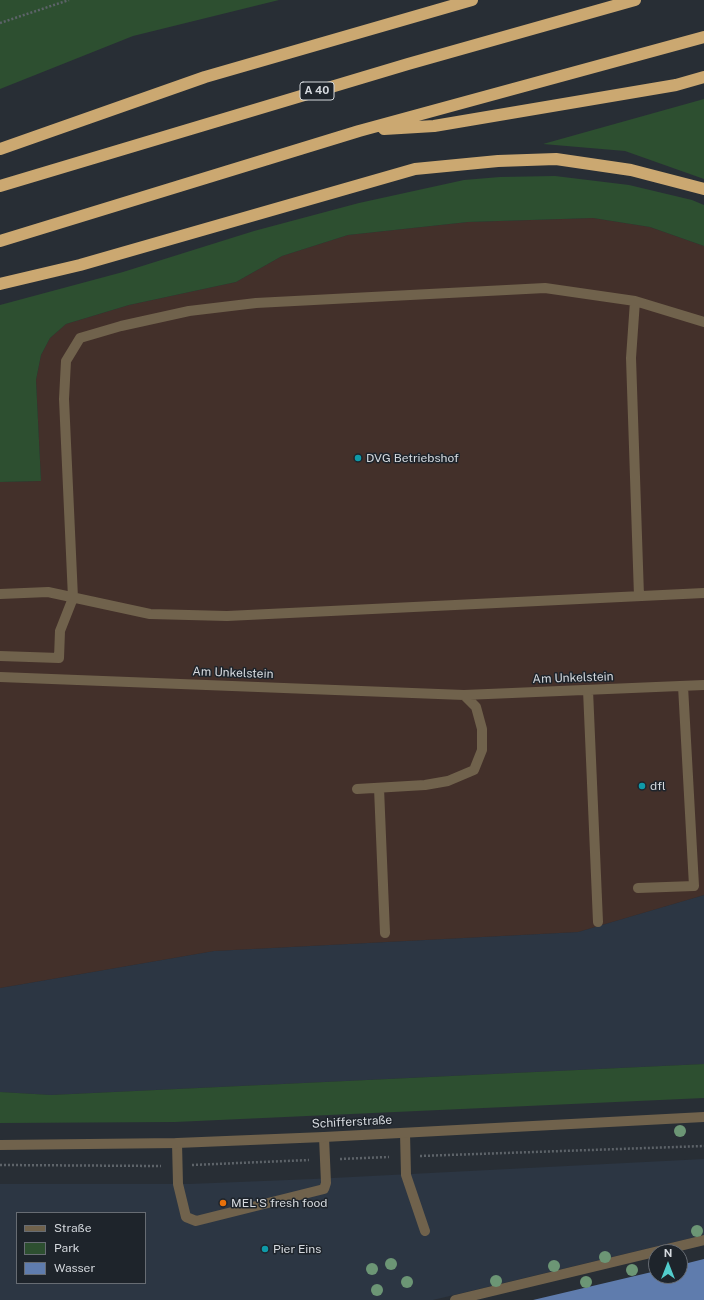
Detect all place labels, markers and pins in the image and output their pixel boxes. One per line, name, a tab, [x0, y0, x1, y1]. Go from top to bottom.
place label: DVG Betriebshof	[366, 451, 459, 465]
marker: DVG Betriebshof	[353, 453, 363, 463]
place label: dfl	[650, 779, 666, 793]
marker: dfl	[637, 781, 647, 791]
place label: MEL'S fresh food	[231, 1196, 327, 1210]
marker: MEL'S fresh food	[218, 1198, 228, 1208]
place label: Pier Eins	[273, 1242, 321, 1256]
marker: Pier Eins	[260, 1244, 270, 1254]

